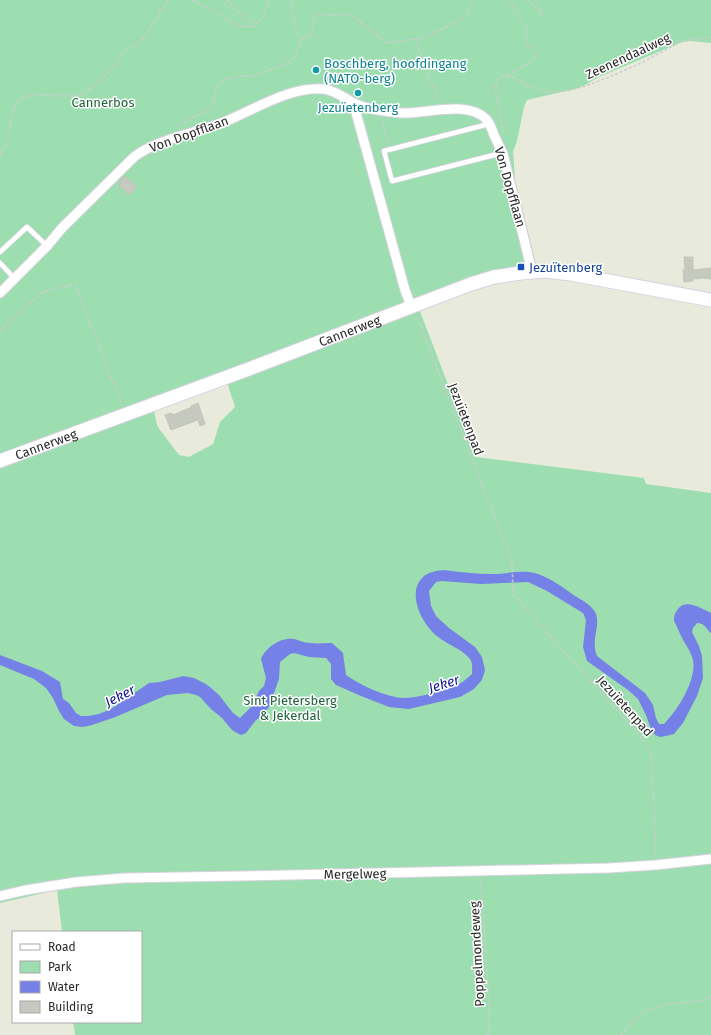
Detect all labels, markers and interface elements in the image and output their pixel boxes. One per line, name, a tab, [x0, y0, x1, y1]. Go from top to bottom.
street label: Zeenendaalweg	[583, 30, 673, 82]
place label: Boschberg, hoofdingang (NATO-berg)	[324, 56, 467, 86]
marker: Boschberg, hoofdingang (NATO-berg)	[311, 65, 321, 75]
marker: Jezuïetenberg	[353, 88, 363, 98]
park label: Cannerbos	[72, 95, 134, 110]
place label: Jezuïetenberg	[318, 100, 398, 115]
street label: Von Dopfflaan	[147, 113, 231, 155]
street label: Von Dopfflaan	[491, 145, 529, 229]
place label: Jezuïtenberg	[529, 260, 603, 275]
marker: Jezuïtenberg	[516, 262, 526, 272]
street label: Cannerweg	[316, 312, 383, 349]
street label: Jezuïetenpad	[445, 381, 487, 457]
street label: Cannerweg	[13, 426, 79, 462]
water label: Jeker	[425, 671, 462, 697]
street label: Jezuïetenpad	[594, 673, 656, 739]
water label: Jeker	[101, 681, 139, 711]
park label: Sint Pietersberg & Jekerdal	[243, 693, 337, 723]
street label: Mergelweg	[324, 866, 387, 882]
street label: Poppelmondeweg	[467, 901, 487, 1007]
legend	[12, 931, 142, 1023]
text: Road	[48, 940, 76, 954]
text: Park	[48, 960, 72, 974]
text: Water	[48, 980, 80, 994]
text: Building	[48, 1000, 94, 1014]

